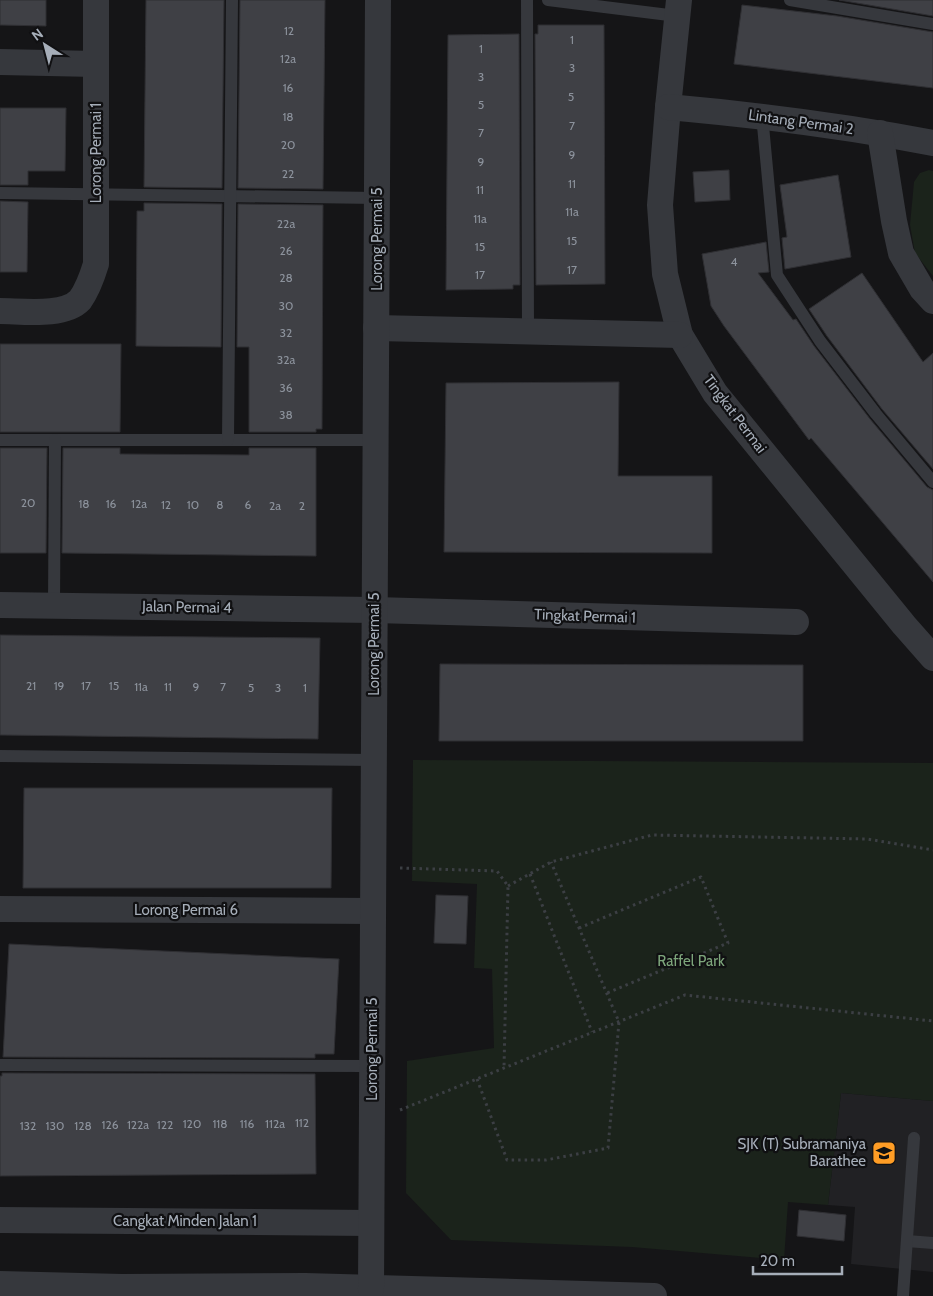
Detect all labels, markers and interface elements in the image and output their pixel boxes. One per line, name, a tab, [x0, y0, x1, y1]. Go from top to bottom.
north arrow	[20, 20, 70, 70]
house number: 12	[284, 23, 294, 38]
text: N	[28, 24, 47, 45]
house number: 1	[570, 32, 574, 47]
house number: 1	[479, 41, 483, 56]
house number: 12a	[280, 51, 296, 66]
house number: 3	[569, 60, 575, 75]
house number: 3	[478, 69, 484, 84]
house number: 16	[283, 80, 294, 95]
house number: 5	[568, 89, 574, 104]
house number: 5	[478, 97, 484, 112]
street label: Lorong Permai 1	[87, 103, 105, 203]
street label: Lintang Permai 2	[747, 106, 855, 138]
house number: 18	[282, 109, 294, 124]
house number: 7	[569, 118, 575, 133]
house number: 7	[478, 125, 484, 140]
house number: 20	[281, 137, 295, 152]
house number: 9	[569, 147, 576, 162]
house number: 9	[478, 154, 485, 169]
house number: 22	[282, 166, 294, 181]
house number: 11	[568, 176, 576, 191]
house number: 11	[476, 182, 484, 197]
street label: Lorong Permai 5	[368, 187, 386, 291]
house number: 11a	[565, 204, 579, 219]
house number: 11a	[473, 211, 487, 226]
house number: 22a	[277, 216, 295, 231]
house number: 15	[567, 233, 577, 248]
house number: 15	[475, 239, 485, 254]
house number: 26	[279, 243, 293, 258]
house number: 4	[731, 254, 738, 269]
house number: 17	[567, 262, 577, 277]
house number: 17	[475, 267, 485, 282]
house number: 28	[279, 270, 293, 285]
house number: 30	[279, 298, 293, 313]
house number: 32	[280, 325, 292, 340]
house number: 32a	[277, 352, 296, 367]
street label: Tingkat Permai	[700, 371, 770, 457]
house number: 36	[279, 380, 293, 395]
house number: 38	[279, 407, 293, 422]
house number: 20	[21, 495, 35, 510]
house number: 18	[78, 496, 90, 511]
house number: 16	[106, 496, 117, 511]
house number: 12a	[131, 496, 147, 511]
house number: 12	[161, 497, 171, 512]
house number: 10	[187, 497, 199, 512]
house number: 8	[216, 497, 224, 512]
house number: 6	[245, 497, 252, 512]
house number: 2a	[269, 498, 281, 513]
house number: 2	[299, 498, 305, 513]
street label: Lorong Permai 5	[365, 592, 383, 696]
street label: Jalan Permai 4	[141, 597, 232, 617]
street label: Tingkat Permai 1	[534, 605, 636, 627]
house number: 21	[26, 678, 36, 693]
house number: 19	[54, 678, 65, 693]
house number: 17	[81, 678, 91, 693]
house number: 15	[109, 678, 119, 693]
house number: 11a	[134, 679, 148, 694]
house number: 11	[164, 679, 172, 694]
house number: 9	[193, 679, 200, 694]
house number: 7	[220, 679, 226, 694]
house number: 5	[248, 680, 254, 695]
house number: 3	[275, 680, 281, 695]
house number: 1	[303, 680, 307, 695]
street label: Lorong Permai 6	[134, 901, 238, 919]
park label: Raffel Park	[657, 952, 725, 970]
street label: Lorong Permai 5	[363, 997, 381, 1101]
house number: 112	[295, 1115, 309, 1130]
house number: 120	[183, 1116, 201, 1131]
house number: 118	[212, 1116, 228, 1131]
house number: 116	[240, 1116, 255, 1131]
house number: 112a	[265, 1116, 285, 1131]
house number: 126	[101, 1117, 119, 1132]
house number: 122a	[127, 1117, 149, 1132]
house number: 122	[157, 1117, 173, 1132]
house number: 132	[20, 1118, 36, 1133]
house number: 130	[46, 1118, 64, 1133]
house number: 128	[74, 1118, 92, 1133]
place label: SJK (T) Subramaniya Barathee	[737, 1135, 867, 1170]
school or university icon: SJK (T) Subramaniya Barathee	[871, 1140, 897, 1166]
street label: Cangkat Minden Jalan 1	[113, 1212, 257, 1230]
scale bar	[753, 1244, 842, 1276]
text: 20 m	[760, 1252, 795, 1270]

